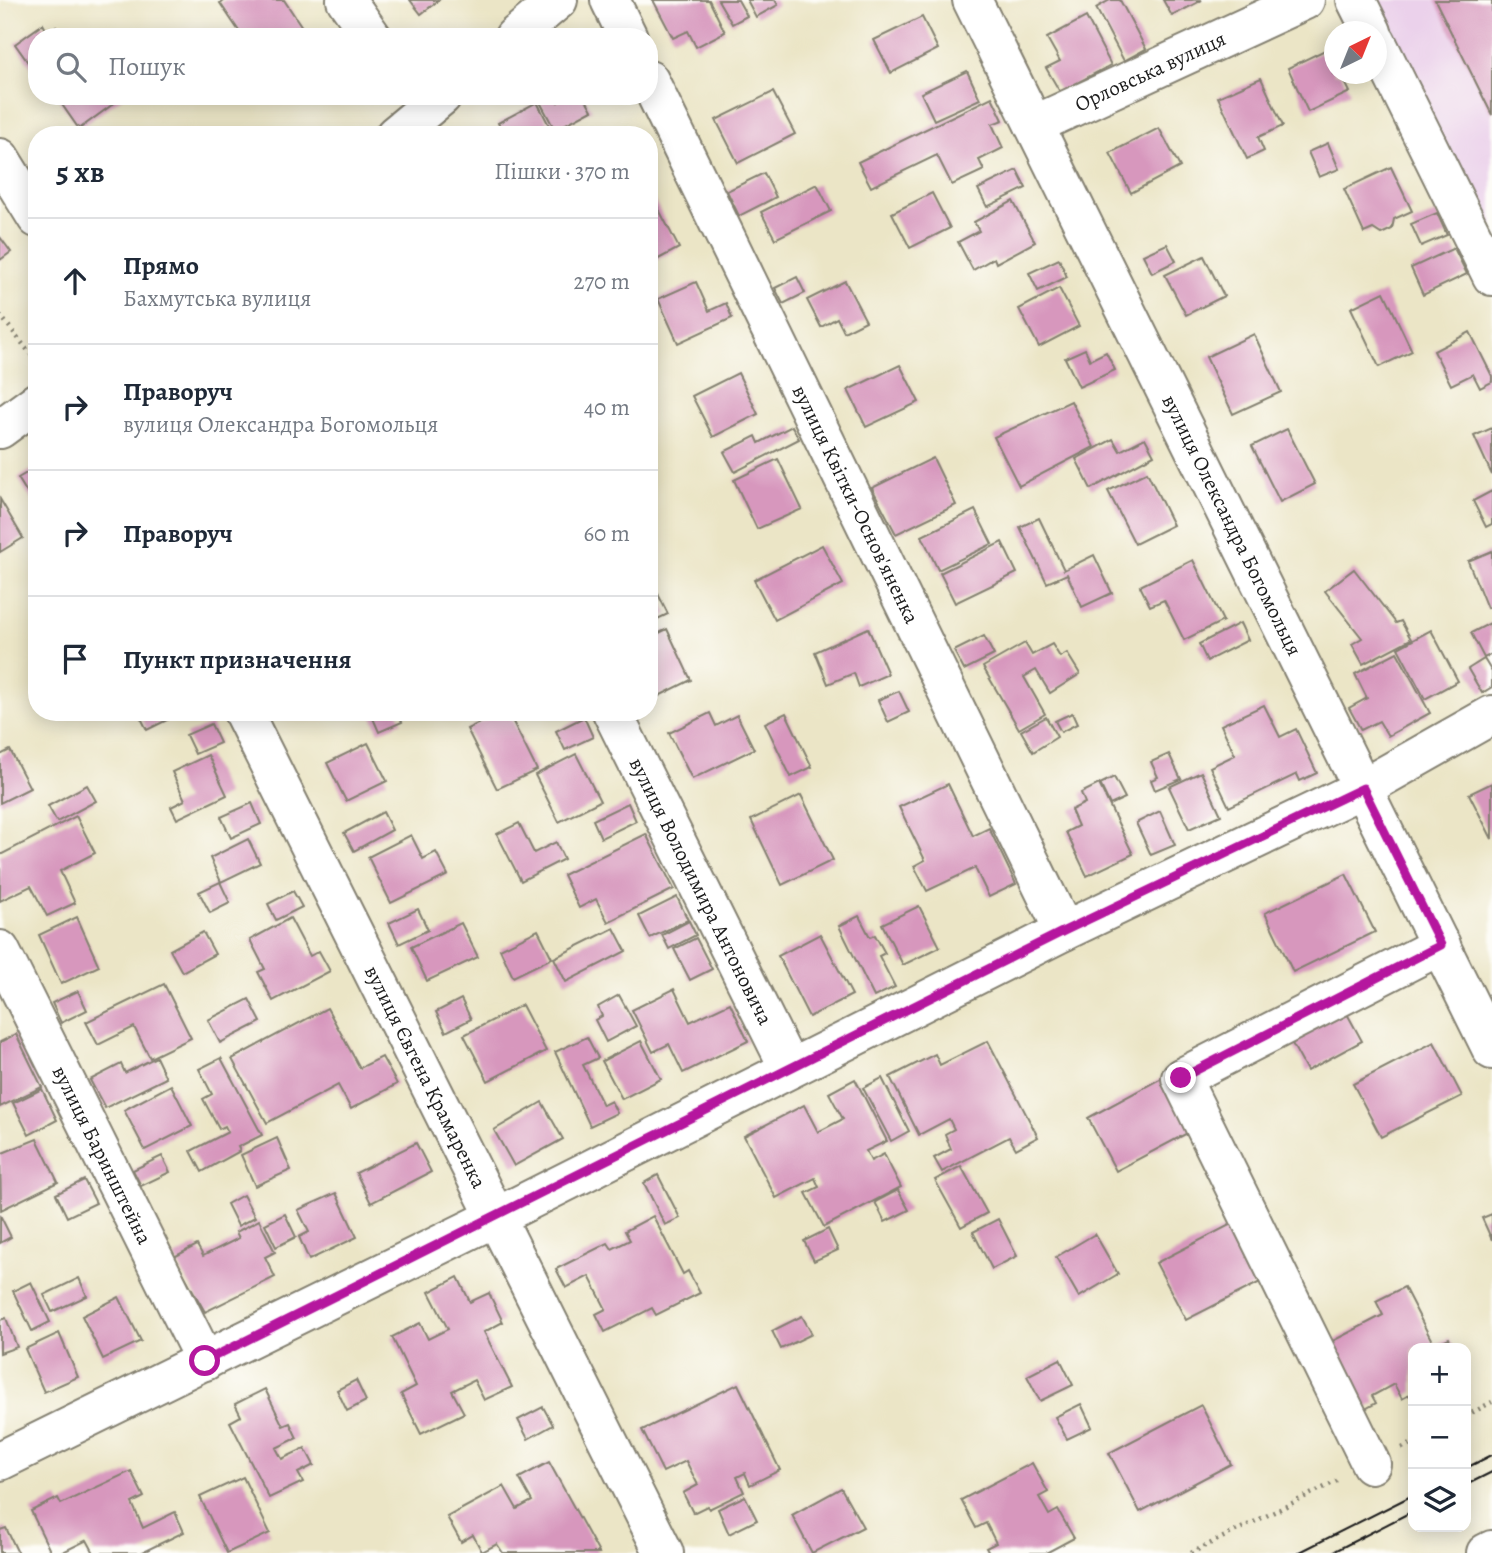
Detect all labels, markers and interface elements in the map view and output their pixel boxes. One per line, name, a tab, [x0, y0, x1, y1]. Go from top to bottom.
north arrow	[1324, 21, 1387, 84]
street label: Орловська вулиця	[1070, 24, 1230, 118]
search box	[28, 28, 658, 105]
icon: search	[52, 48, 90, 86]
text: Пошук	[108, 49, 186, 84]
text: 5 хв	[56, 152, 105, 192]
text: Пішки · 370 m	[494, 156, 630, 187]
text: Прямо	[123, 248, 199, 283]
icon: ahead	[56, 262, 94, 300]
text: 270 m	[573, 266, 630, 297]
text: Бахмутська вулиця	[123, 283, 311, 314]
text: Праворуч	[123, 374, 233, 409]
street label: вулиця Квітки-Основ'яненка	[786, 380, 926, 629]
icon: right	[56, 388, 94, 426]
street label: вулиця Олександра Богомольця	[1156, 390, 1309, 660]
text: 40 m	[584, 392, 630, 423]
text: вулиця Олександра Богомольця	[123, 409, 438, 440]
icon: right	[56, 514, 94, 552]
text: Праворуч	[123, 516, 233, 551]
text: 60 m	[583, 518, 630, 549]
icon: arrive	[56, 640, 94, 678]
text: Пункт призначення	[123, 642, 352, 677]
street label: вулиця Володимира Антоновича	[623, 753, 779, 1030]
street label: вулиця Євгена Крамаренка	[358, 961, 493, 1193]
street label: вулиця Баринштейна	[46, 1061, 159, 1249]
route end	[1165, 1062, 1196, 1093]
map controls	[1408, 1343, 1471, 1532]
button: +	[1408, 1343, 1471, 1406]
route start	[189, 1345, 220, 1376]
button: −	[1408, 1406, 1471, 1469]
button: layers	[1408, 1469, 1471, 1532]

